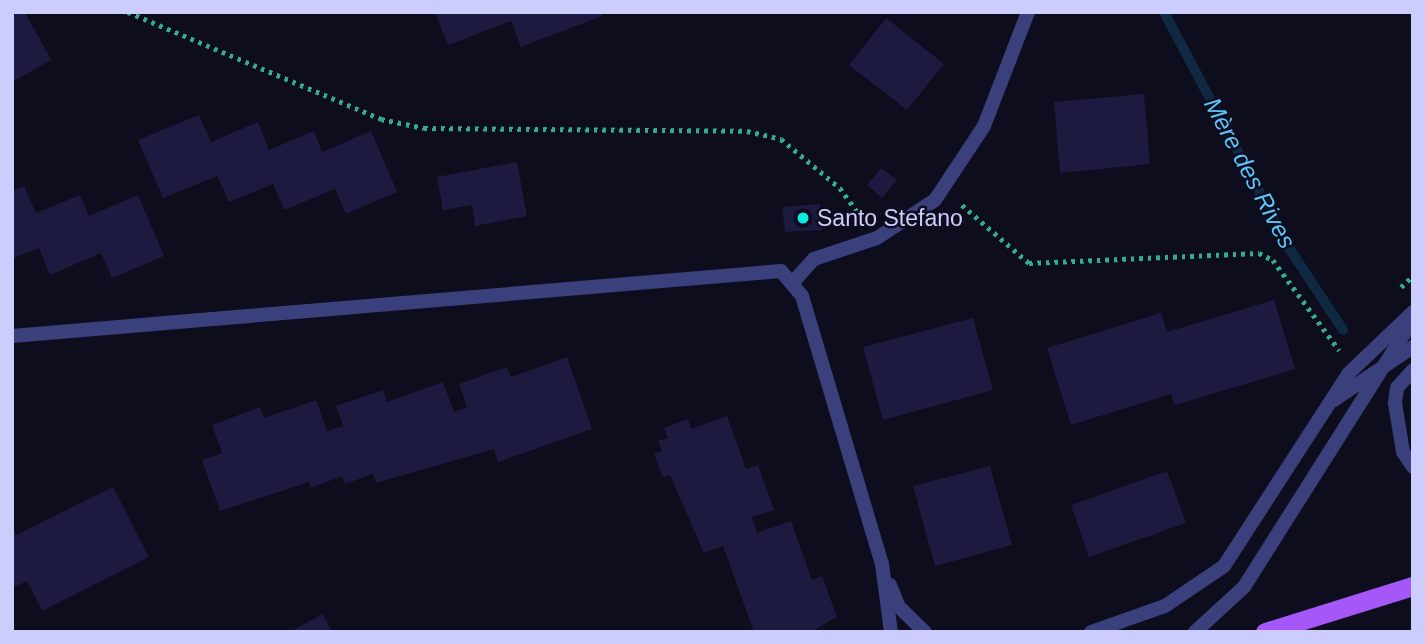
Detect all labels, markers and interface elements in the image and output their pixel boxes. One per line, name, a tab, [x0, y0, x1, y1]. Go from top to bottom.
water label: Mère des Rives	[1198, 93, 1302, 253]
place label: Santo Stefano	[817, 204, 963, 232]
marker: Santo Stefano	[795, 210, 811, 226]

